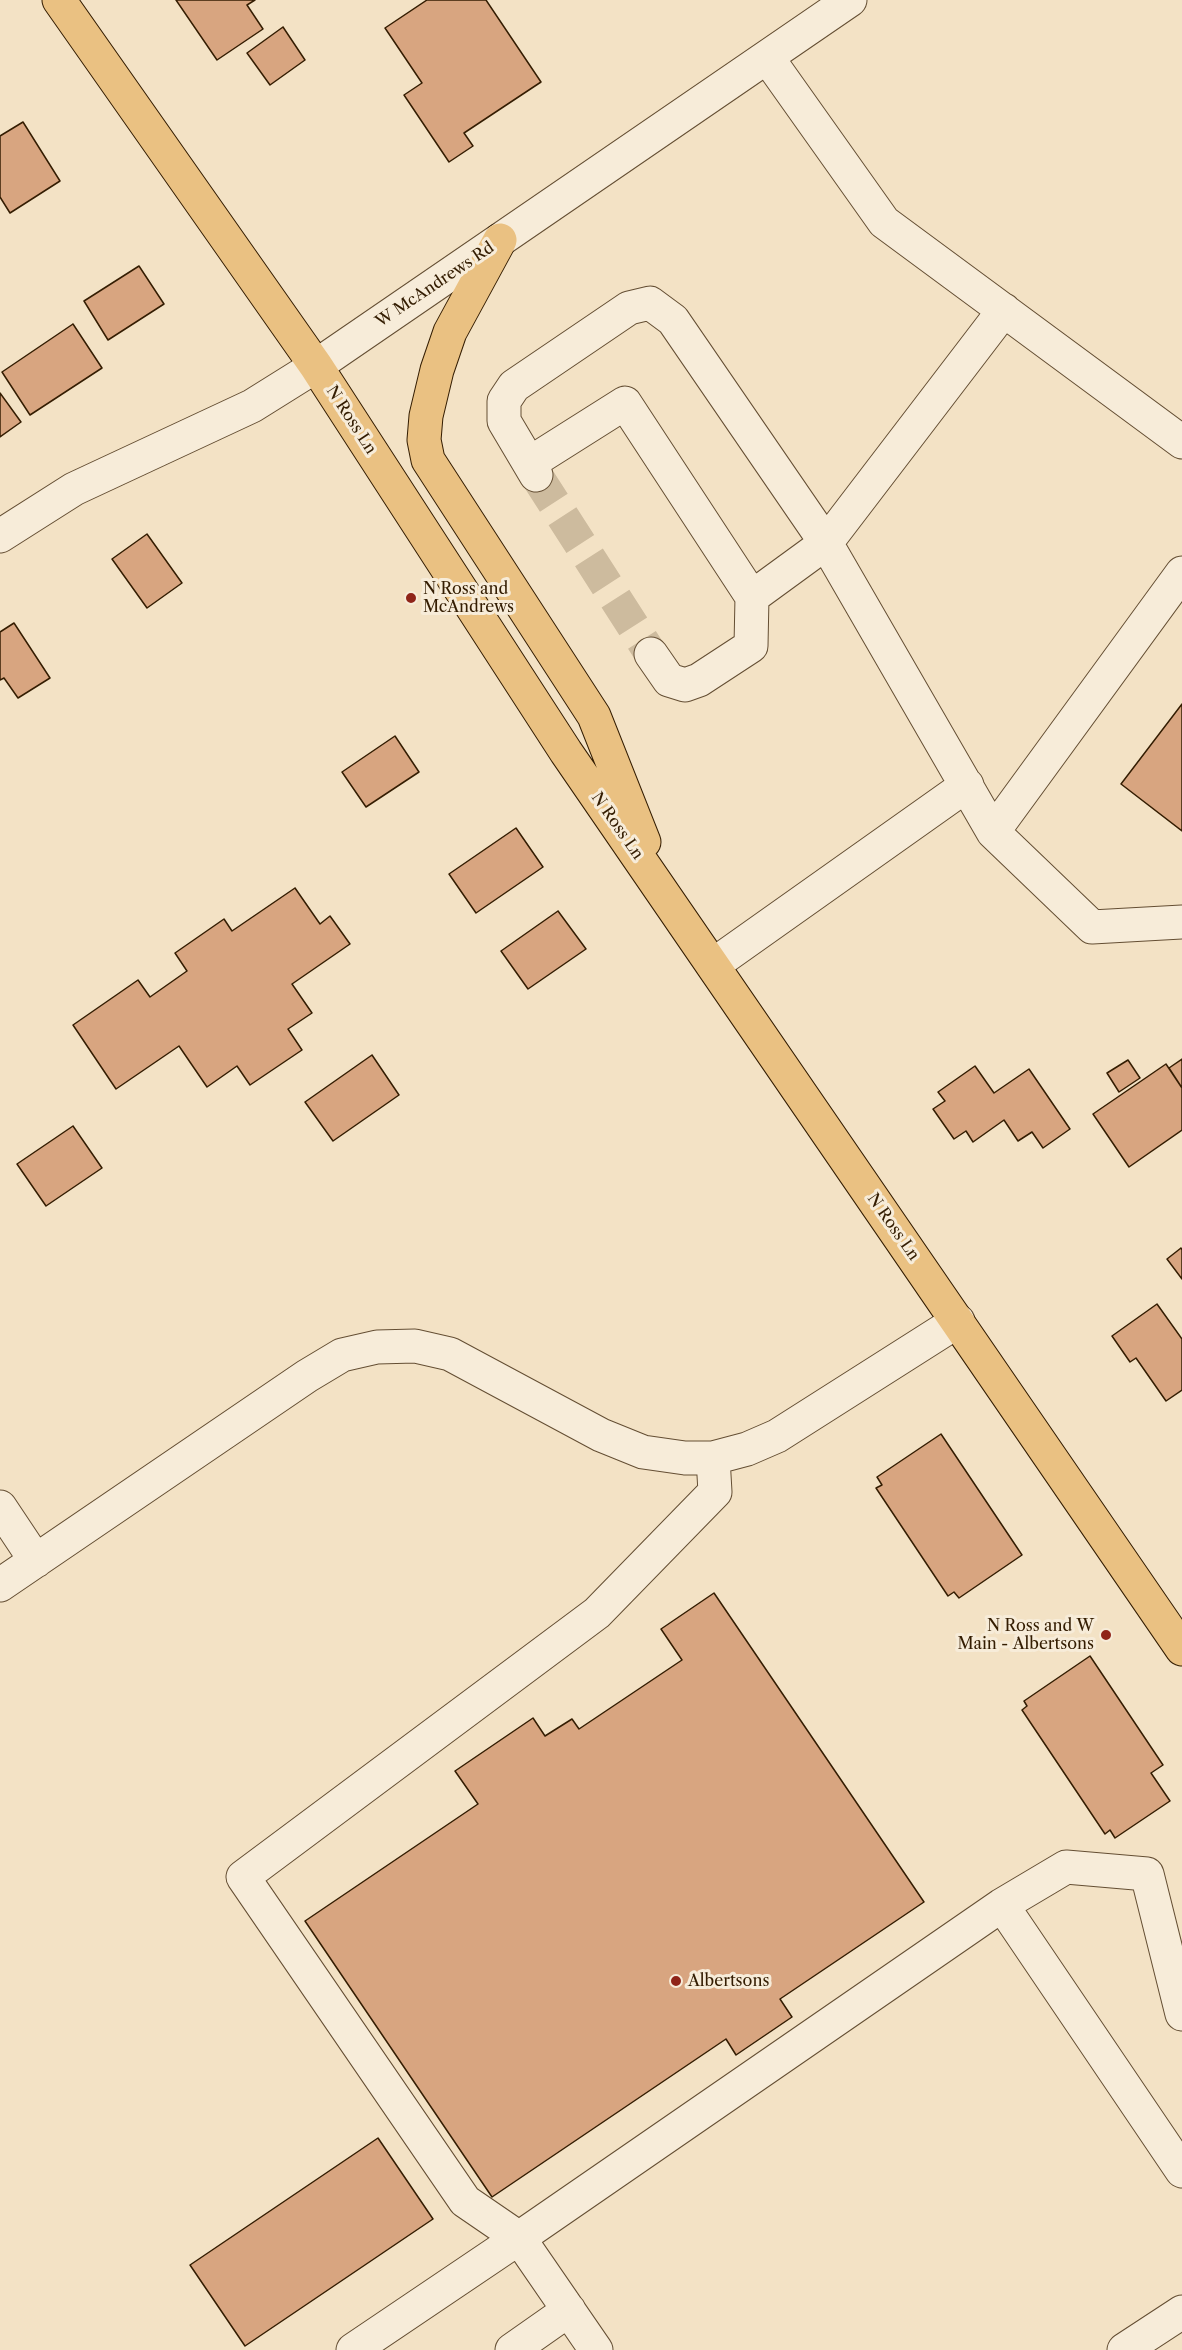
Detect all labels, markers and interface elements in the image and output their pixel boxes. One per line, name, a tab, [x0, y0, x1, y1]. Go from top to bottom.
street label: W McAndrews Rd	[372, 238, 498, 332]
street label: N Ross Ln	[322, 382, 380, 458]
place label: N Ross and McAndrews	[423, 579, 514, 617]
marker: N Ross and McAndrews	[404, 591, 418, 605]
street label: N Ross Ln	[587, 789, 647, 863]
street label: N Ross Ln	[863, 1190, 923, 1264]
place label: N Ross and W Main - Albertsons	[957, 1616, 1094, 1654]
marker: N Ross and W Main - Albertsons	[1099, 1628, 1113, 1642]
place label: Albertsons	[688, 1971, 769, 1991]
marker: Albertsons	[669, 1974, 683, 1988]

